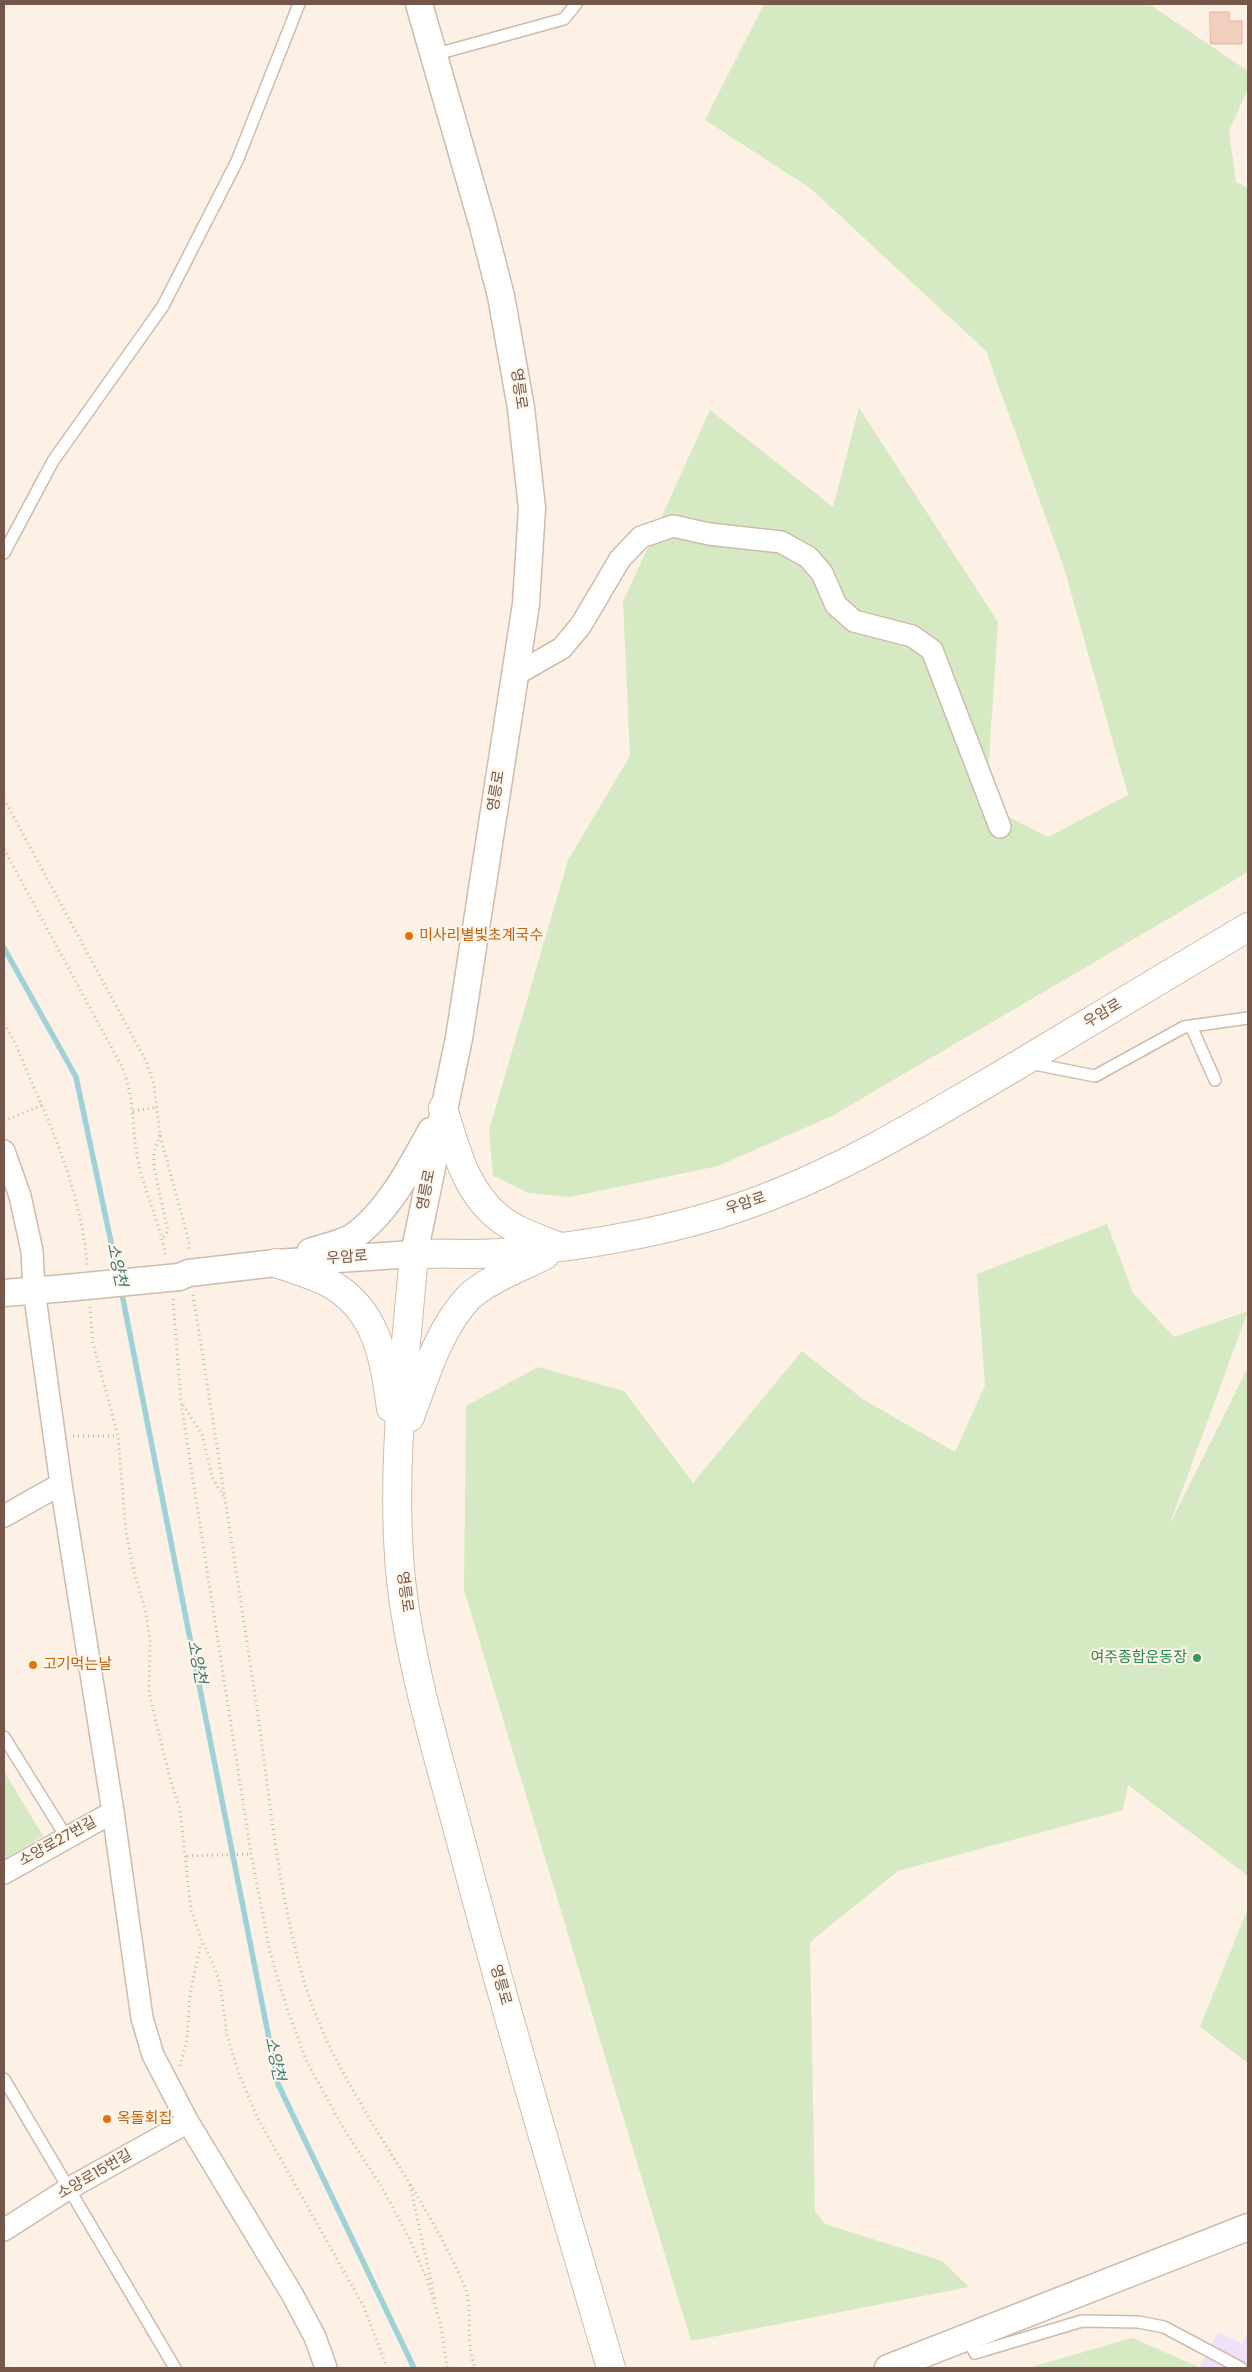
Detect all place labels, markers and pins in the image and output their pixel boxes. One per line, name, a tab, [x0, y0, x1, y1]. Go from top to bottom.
place label: 미사리별빛초계국수	[419, 927, 543, 945]
marker: 미사리별빛초계국수	[403, 930, 415, 942]
place label: 여주종합운동장	[1090, 1649, 1187, 1667]
marker: 여주종합운동장	[1191, 1652, 1203, 1664]
place label: 고기먹는날	[43, 1656, 112, 1674]
marker: 고기먹는날	[27, 1659, 39, 1671]
place label: 옥돌회집	[117, 2110, 172, 2128]
marker: 옥돌회집	[101, 2113, 113, 2125]

